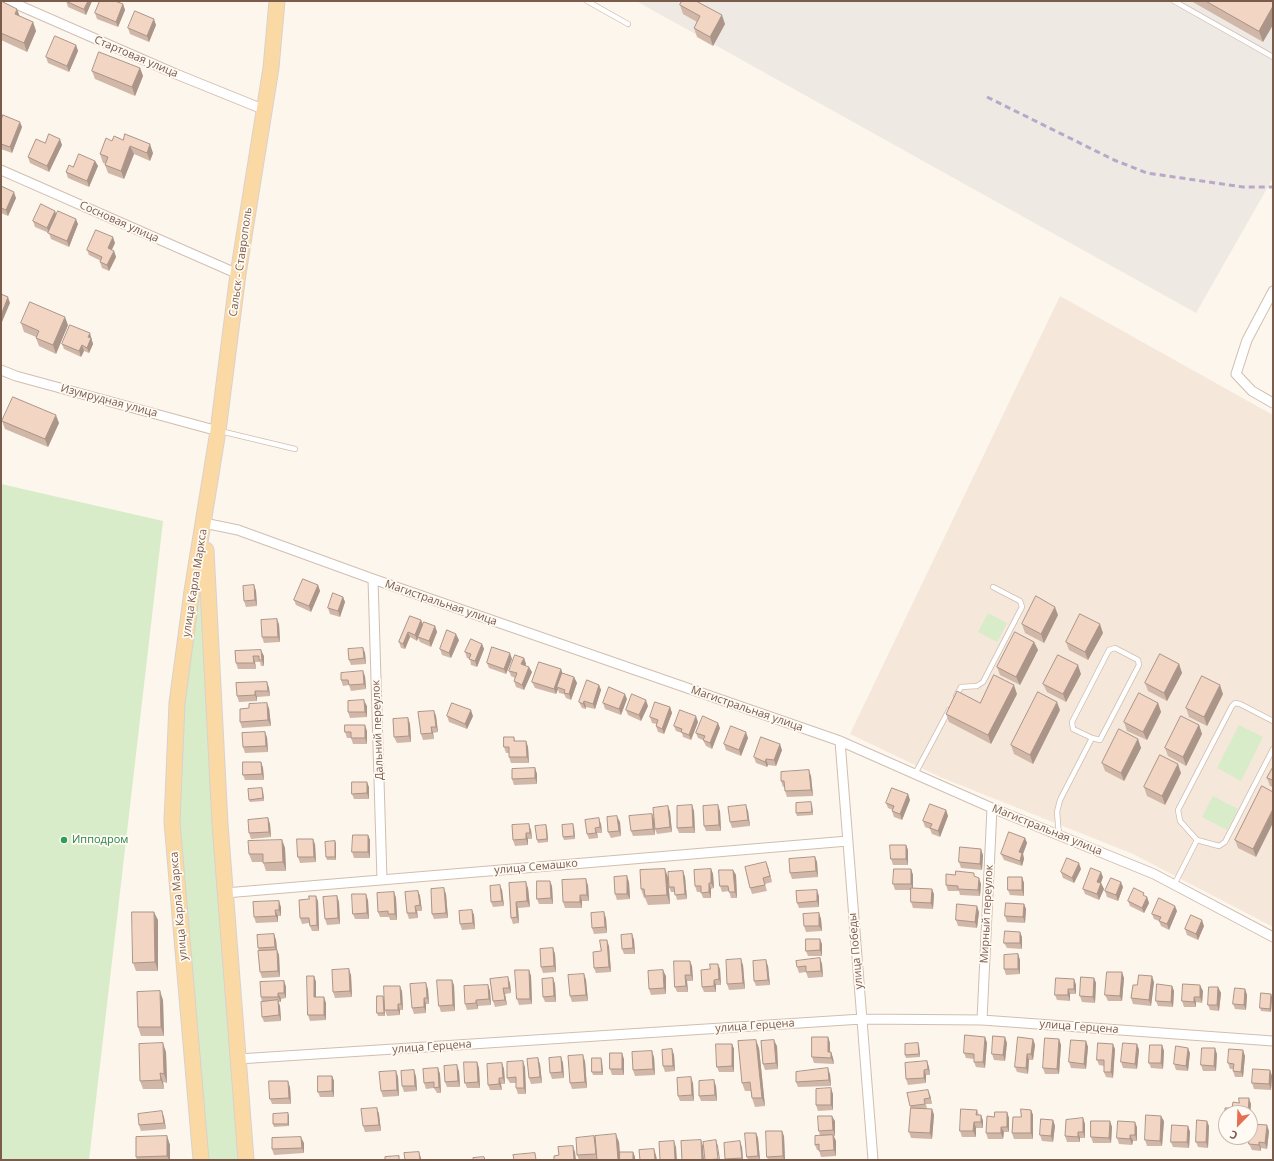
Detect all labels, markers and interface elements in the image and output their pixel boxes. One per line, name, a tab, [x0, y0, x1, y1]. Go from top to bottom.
street label: Стартовая улица	[92, 33, 180, 81]
street label: Сосновая улица	[77, 199, 161, 245]
street label: Сальск - Ставрополь	[227, 207, 255, 317]
street label: Изумрудная улица	[59, 382, 159, 420]
street label: улица Карла Маркса	[180, 528, 210, 638]
street label: Магистральная улица	[383, 578, 499, 628]
street label: Дальний переулок	[370, 680, 386, 780]
street label: Магистральная улица	[689, 684, 805, 734]
street label: Магистральная улица	[990, 802, 1104, 858]
place label: Ипподром	[72, 833, 128, 847]
marker: Ипподром	[59, 835, 69, 845]
street label: улица Карла Маркса	[168, 851, 190, 961]
street label: улица Семашко	[494, 857, 578, 877]
street label: Мирный переулок	[978, 864, 996, 964]
street label: улица Победы	[846, 912, 866, 990]
street label: улица Герцена	[715, 1017, 795, 1035]
street label: улица Герцена	[1039, 1018, 1119, 1036]
street label: улица Герцена	[392, 1038, 472, 1056]
north arrow	[1218, 1105, 1258, 1145]
text: С	[1227, 1127, 1240, 1144]

